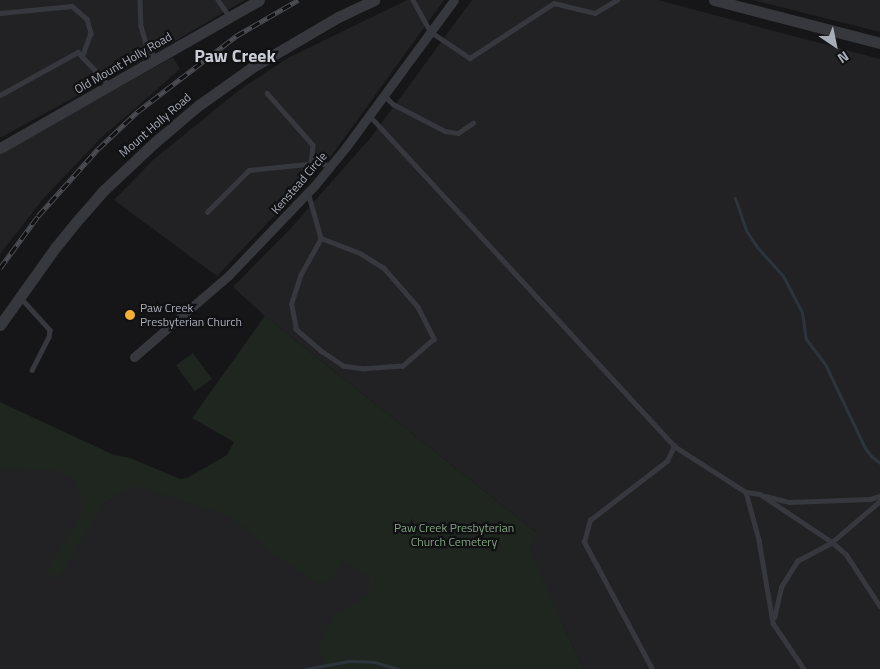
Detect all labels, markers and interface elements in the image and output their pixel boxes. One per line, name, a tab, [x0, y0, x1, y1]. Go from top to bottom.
north arrow	[810, 20, 860, 70]
street label: Old Mount Holly Road	[72, 29, 174, 97]
district label: Paw Creek	[194, 45, 276, 67]
text: N	[834, 46, 854, 69]
street label: Mount Holly Road	[116, 90, 194, 160]
street label: Kenstead Circle	[268, 149, 330, 217]
place label: Paw Creek Presbyterian Church	[140, 301, 242, 329]
marker: Paw Creek Presbyterian Church	[124, 309, 136, 321]
park label: Paw Creek Presbyterian Church Cemetery	[394, 521, 514, 549]

